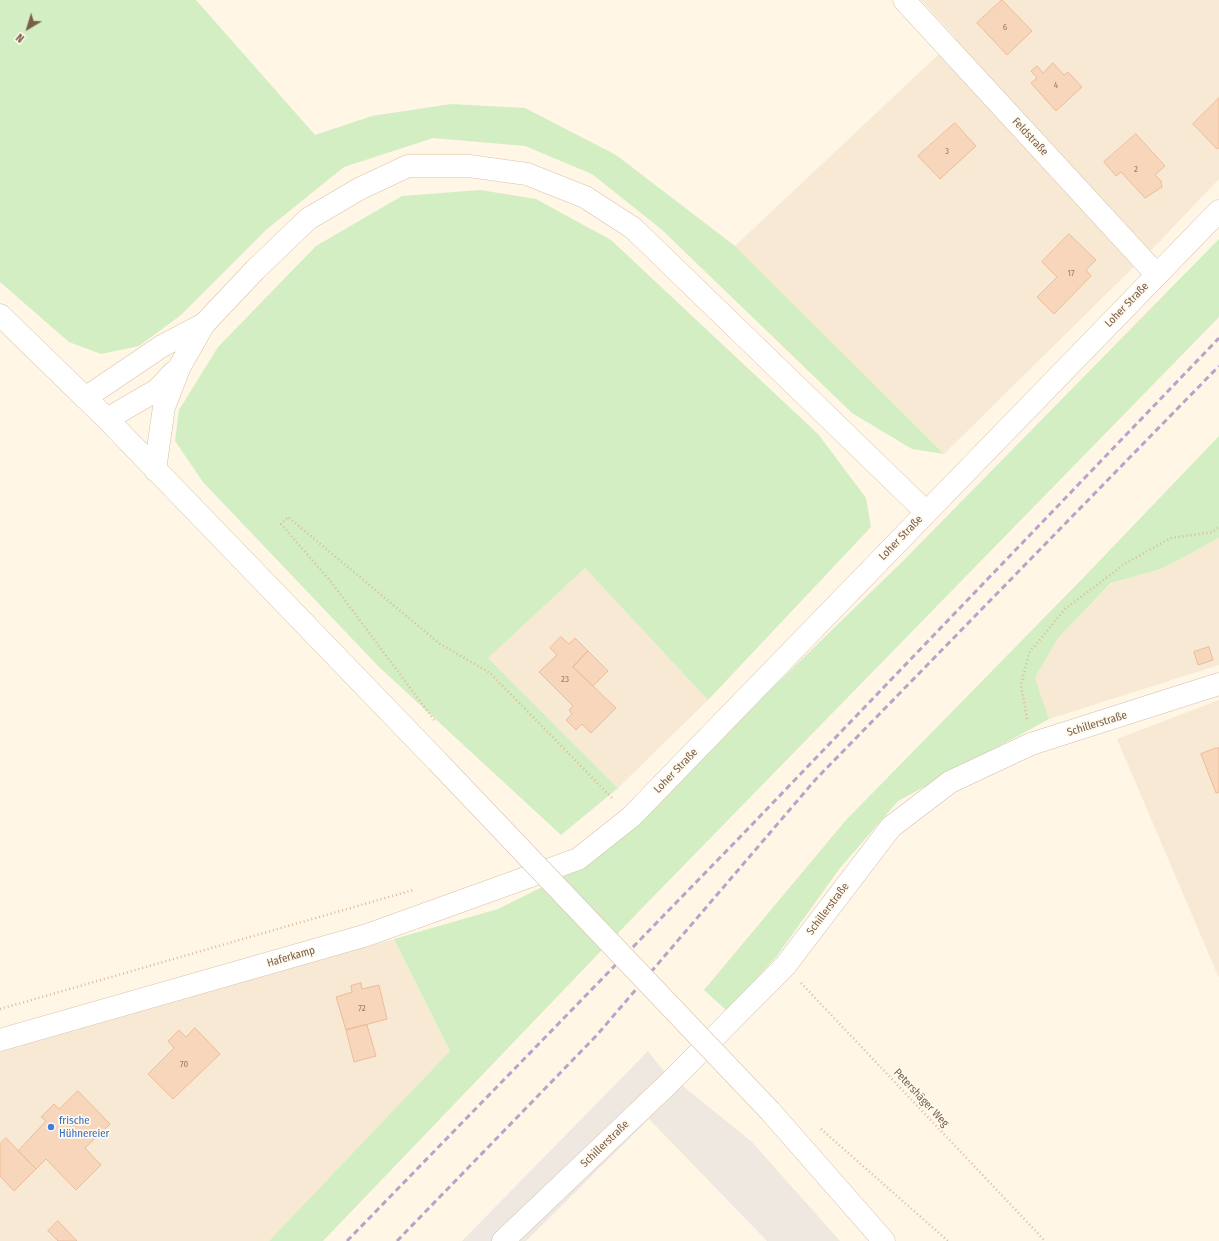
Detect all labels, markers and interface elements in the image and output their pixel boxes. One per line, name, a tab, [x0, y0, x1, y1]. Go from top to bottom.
north arrow	[8, 8, 48, 48]
house number: 6	[1003, 22, 1007, 32]
text: N	[14, 31, 27, 45]
house number: 4	[1054, 80, 1058, 90]
street label: Feldstraße	[1009, 115, 1051, 159]
house number: 3	[945, 146, 949, 156]
house number: 2	[1134, 164, 1138, 174]
house number: 17	[1067, 268, 1075, 278]
street label: Loher Straße	[1102, 280, 1152, 330]
street label: Loher Straße	[876, 513, 926, 563]
house number: 23	[561, 674, 569, 684]
street label: Schillerstraße	[1065, 709, 1129, 739]
street label: Loher Straße	[651, 746, 701, 796]
street label: Schillerstraße	[804, 880, 852, 938]
street label: Haferkamp	[266, 944, 316, 970]
house number: 72	[358, 1003, 366, 1013]
house number: 70	[180, 1059, 188, 1069]
street label: Petershäger Weg	[891, 1066, 951, 1130]
place label: frische Hühnereier	[59, 1114, 109, 1140]
street label: Schillerstraße	[578, 1118, 632, 1170]
marker: frische Hühnereier	[46, 1122, 56, 1132]

